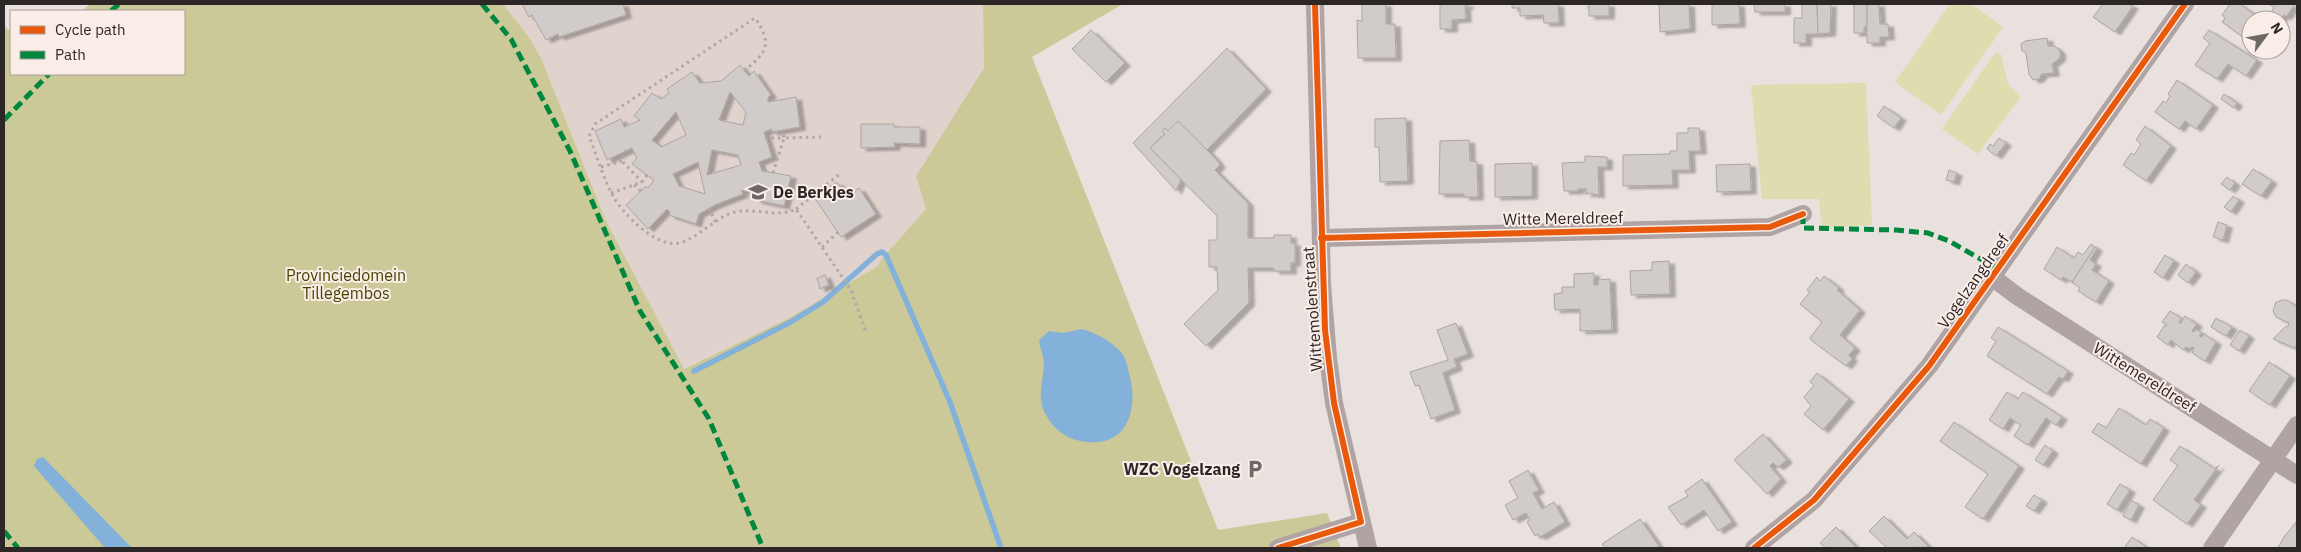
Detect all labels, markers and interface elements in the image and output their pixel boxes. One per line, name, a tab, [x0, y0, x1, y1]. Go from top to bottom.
legend	[10, 10, 185, 75]
north arrow	[2241, 10, 2291, 60]
text: N	[2267, 19, 2287, 37]
text: Cycle path	[55, 20, 126, 39]
text: Path	[55, 45, 86, 64]
school or university icon: De Berkjes	[747, 181, 769, 203]
place label: De Berkjes	[773, 182, 854, 202]
street label: Witte Mereldreef	[1503, 207, 1623, 229]
street label: Vogelzangdreef	[1933, 230, 2013, 332]
street label: Wittemolenstraat	[1298, 246, 1326, 372]
park label: Provinciedomein Tillegembos	[286, 265, 406, 303]
street label: Wittemereldreef	[2090, 337, 2200, 417]
parking icon: WZC Vogelzang	[1244, 458, 1266, 480]
place label: WZC Vogelzang	[1124, 459, 1240, 479]

